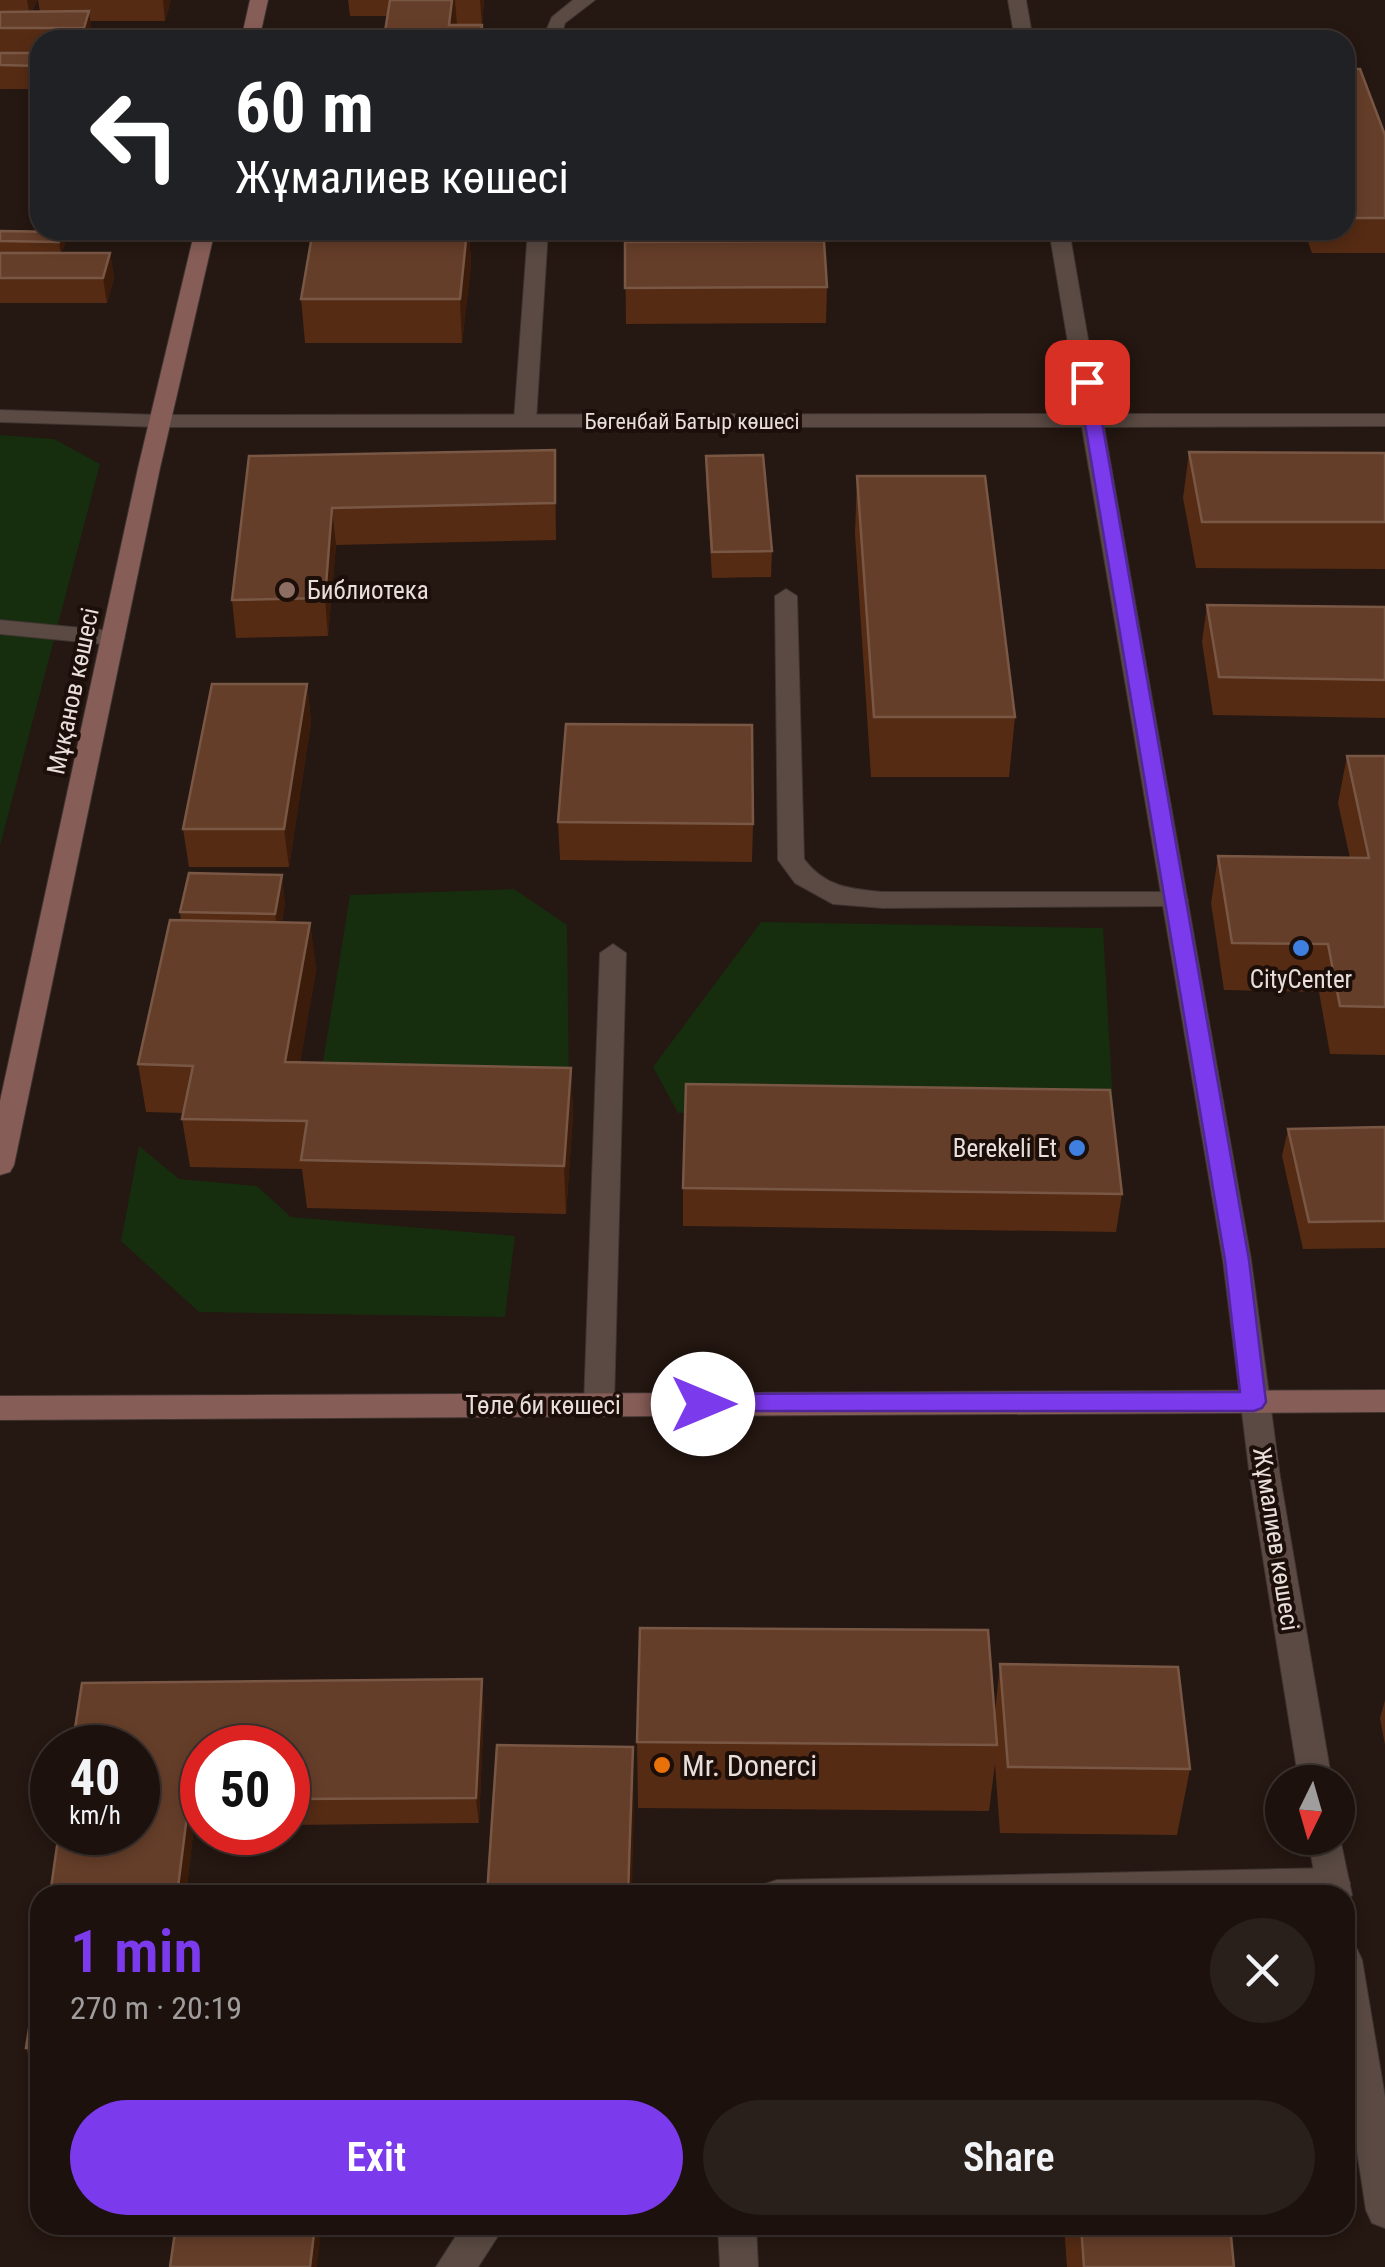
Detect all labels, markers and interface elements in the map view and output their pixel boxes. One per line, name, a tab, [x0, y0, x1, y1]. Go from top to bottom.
text: 60 m	[235, 67, 374, 149]
icon: left	[70, 70, 200, 200]
text: Жұмалиев көшесі	[235, 151, 569, 204]
pin	[1045, 340, 1130, 425]
icon: arrive	[1060, 355, 1115, 410]
street label: Бөгенбай Батыр көшесі	[584, 409, 800, 434]
place label: Библиотека	[307, 576, 429, 605]
marker: Библиотека	[276, 579, 298, 601]
street label: Мұқанов көшесі	[41, 605, 105, 777]
marker: CityCenter	[1290, 937, 1312, 959]
place label: CityCenter	[1250, 965, 1353, 994]
place label: Berekeli Et	[953, 1134, 1057, 1163]
marker: Berekeli Et	[1066, 1137, 1088, 1159]
position arrow	[651, 1352, 755, 1456]
street label: Төле би көшесі	[465, 1391, 621, 1420]
street label: Жұмалиев көшесі	[1247, 1445, 1305, 1633]
speed limit sign: 50	[180, 1725, 310, 1855]
place label: Mr. Donerci	[682, 1748, 817, 1783]
text: 40	[70, 1749, 120, 1807]
marker: Mr. Donerci	[651, 1754, 673, 1776]
north arrow	[1265, 1765, 1355, 1855]
map controls	[1265, 1765, 1355, 1855]
text: km/h	[69, 1801, 121, 1830]
text: 1 min	[70, 1916, 203, 1987]
button: close	[1210, 1918, 1315, 2023]
text: 270 m · 20:19	[70, 1989, 242, 2027]
button: Exit	[70, 2100, 683, 2215]
button: Share	[703, 2100, 1315, 2215]

